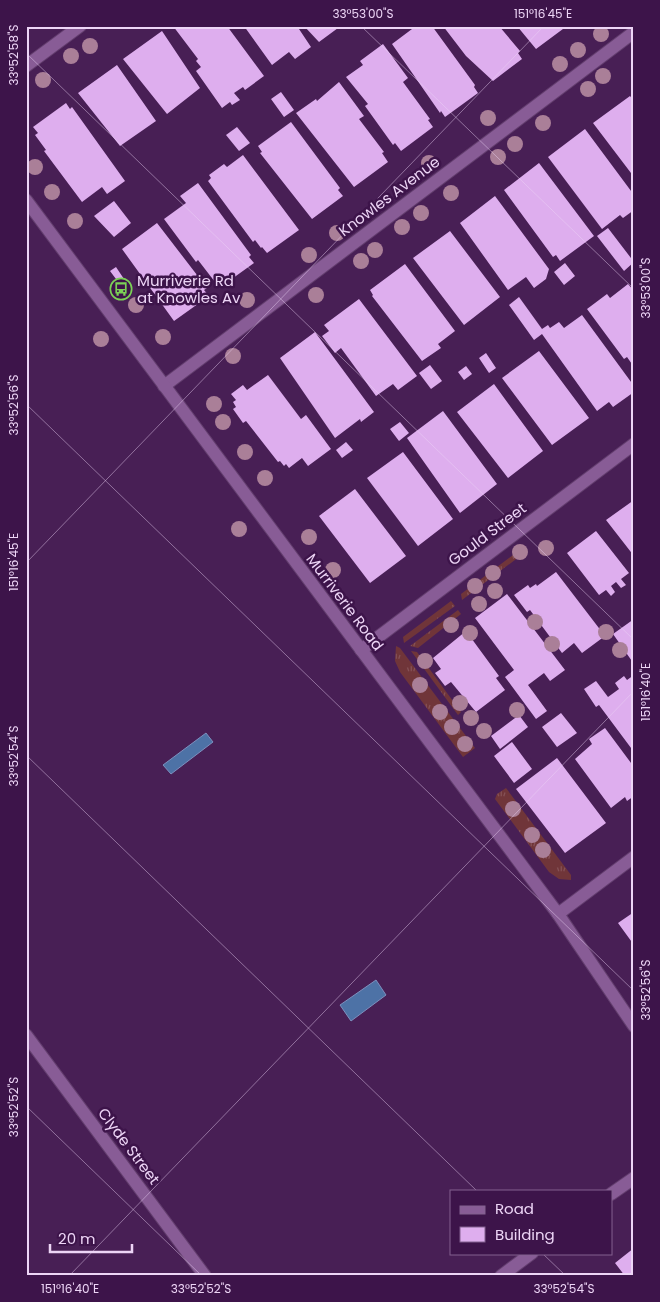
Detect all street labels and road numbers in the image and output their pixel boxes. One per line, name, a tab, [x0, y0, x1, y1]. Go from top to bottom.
street label: Knowles Avenue	[334, 151, 444, 241]
street label: Gould Street	[444, 498, 530, 570]
street label: Murriverie Road	[301, 549, 389, 655]
street label: Clyde Street	[93, 1103, 165, 1189]

